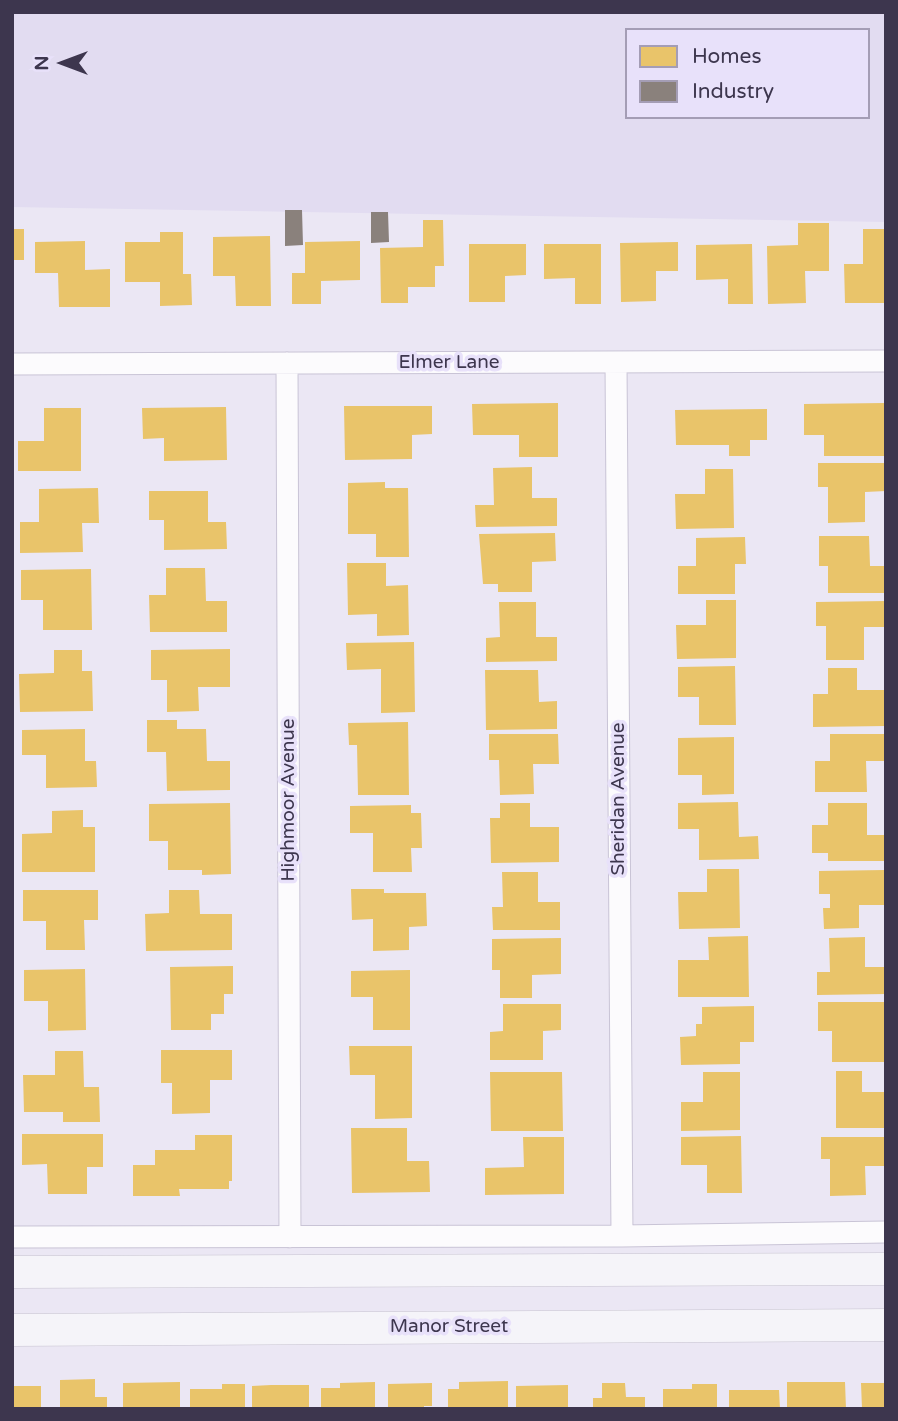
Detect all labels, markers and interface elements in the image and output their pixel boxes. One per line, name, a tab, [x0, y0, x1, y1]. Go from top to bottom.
north arrow	[28, 28, 98, 98]
legend	[625, 28, 870, 119]
text: Homes	[692, 44, 762, 69]
text: N	[31, 55, 53, 71]
text: Industry	[692, 79, 774, 104]
street label: Elmer Lane	[398, 352, 500, 374]
street label: Highmoor Avenue	[278, 718, 300, 882]
street label: Sheridan Avenue	[608, 722, 630, 876]
street label: Manor Street	[390, 1316, 508, 1338]

